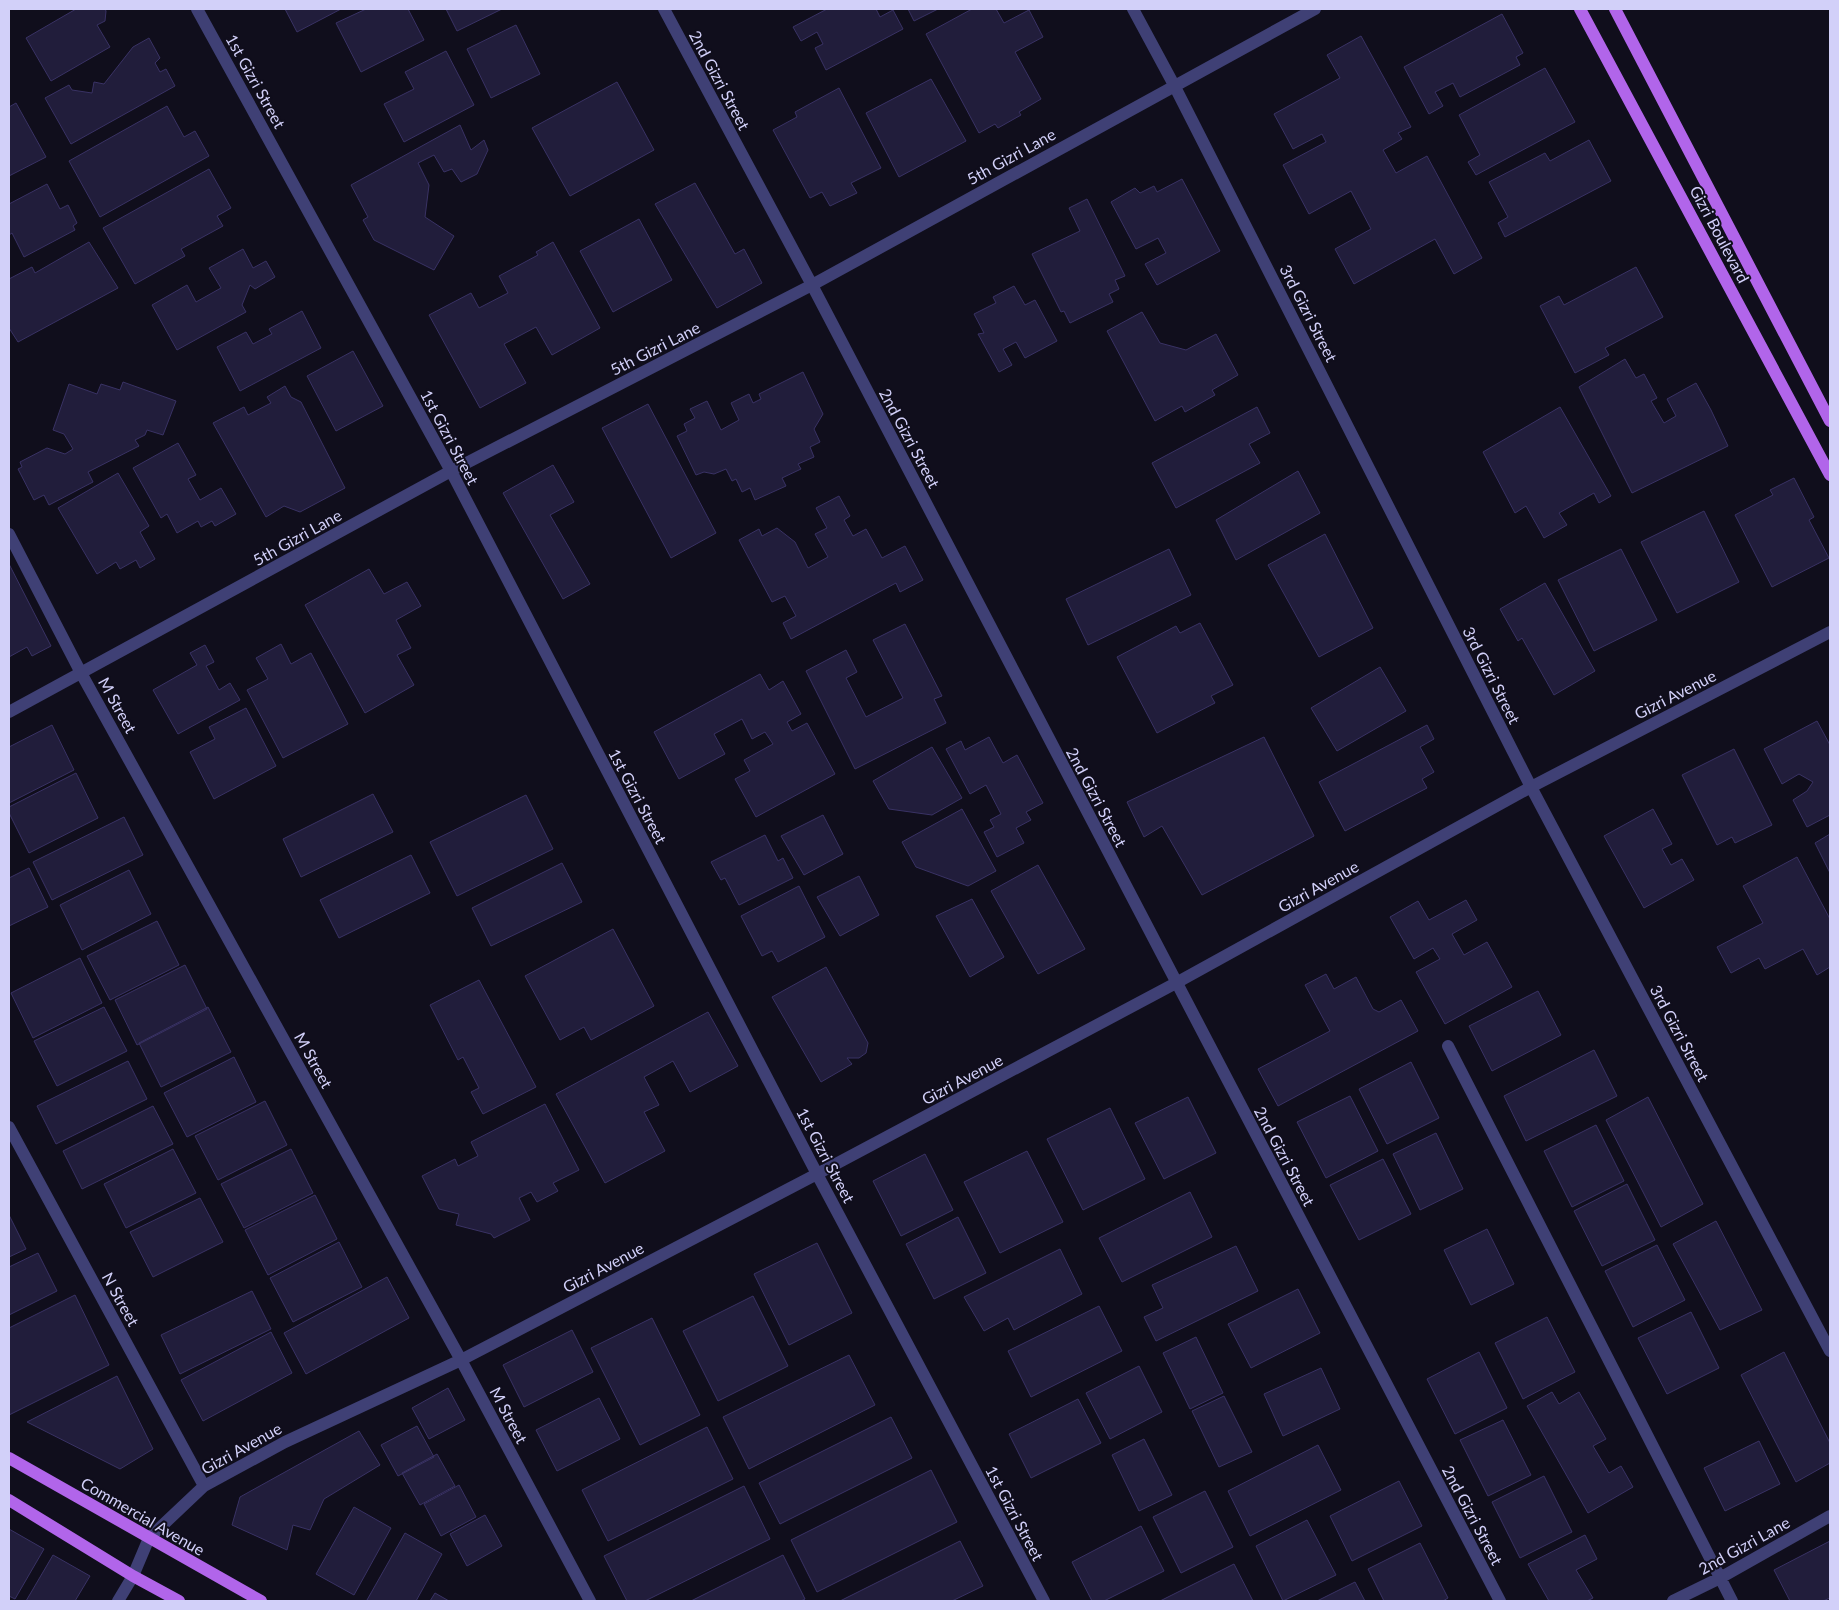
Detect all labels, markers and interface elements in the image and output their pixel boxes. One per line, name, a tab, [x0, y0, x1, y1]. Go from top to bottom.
street label: 2nd Gizri Street	[686, 27, 754, 133]
street label: 1st Gizri Street	[222, 31, 290, 132]
street label: 5th Gizri Lane	[964, 124, 1058, 188]
street label: Gizri Boulevard	[1686, 182, 1754, 286]
street label: 3rd Gizri Street	[1276, 261, 1342, 365]
street label: 5th Gizri Lane	[607, 317, 703, 379]
street label: 2nd Gizri Street	[876, 385, 944, 491]
street label: 1st Gizri Street	[417, 386, 483, 488]
street label: 5th Gizri Lane	[250, 505, 344, 569]
street label: 3rd Gizri Street	[1459, 623, 1525, 727]
street label: Gizri Avenue	[1631, 665, 1719, 723]
street label: M Street	[95, 674, 141, 737]
street label: 2nd Gizri Street	[1063, 744, 1131, 850]
street label: 1st Gizri Street	[605, 745, 671, 847]
street label: Gizri Avenue	[1275, 856, 1361, 916]
street label: 3rd Gizri Street	[1647, 982, 1713, 1085]
street label: M Street	[291, 1029, 337, 1092]
street label: Gizri Avenue	[918, 1050, 1006, 1108]
street label: 2nd Gizri Street	[1251, 1103, 1319, 1209]
street label: 1st Gizri Street	[793, 1104, 859, 1206]
street label: Gizri Avenue	[559, 1238, 647, 1296]
street label: N Street	[99, 1269, 144, 1329]
street label: M Street	[486, 1384, 532, 1447]
street label: Gizri Avenue	[198, 1418, 284, 1478]
street label: 1st Gizri Street	[982, 1462, 1048, 1564]
street label: 2nd Gizri Street	[1439, 1462, 1507, 1568]
street label: Commercial Avenue	[78, 1473, 208, 1559]
street label: 2nd Gizri Lane	[1695, 1512, 1793, 1578]

